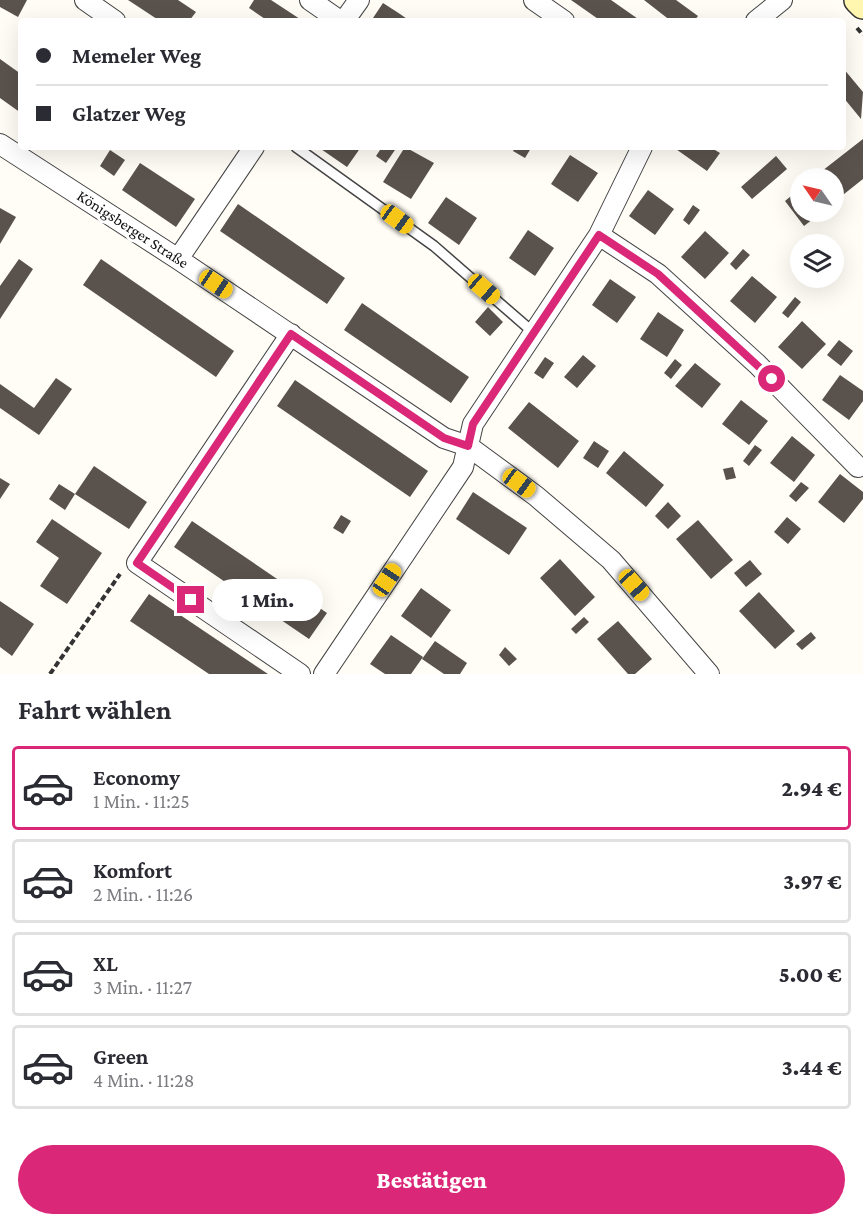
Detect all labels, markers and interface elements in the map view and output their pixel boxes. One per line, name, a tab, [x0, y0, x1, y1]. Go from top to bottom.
text: Memeler Weg	[72, 43, 201, 68]
text: Glatzer Weg	[72, 101, 186, 126]
north arrow	[790, 168, 844, 222]
map controls	[790, 168, 844, 288]
street label: Königsberger Straße	[74, 187, 192, 272]
car	[377, 201, 417, 237]
button: layers	[790, 234, 844, 288]
car	[196, 266, 236, 302]
car	[465, 270, 503, 308]
route start	[758, 365, 785, 392]
car	[499, 465, 539, 501]
car	[369, 560, 405, 600]
car	[615, 566, 653, 604]
callout: 1 Min.	[212, 579, 323, 621]
route end	[177, 586, 204, 613]
text: 1 Min.	[241, 589, 294, 611]
text: Fahrt wählen	[18, 695, 171, 725]
icon: car	[21, 761, 75, 815]
text: Economy	[93, 765, 180, 790]
text: 2.94 €	[781, 776, 842, 801]
text: 1 Min. · 11:25	[93, 790, 190, 812]
icon: car	[21, 854, 75, 908]
text: Komfort	[93, 858, 172, 883]
text: 3.97 €	[783, 869, 842, 894]
text: 2 Min. · 11:26	[93, 883, 193, 905]
icon: car	[21, 947, 75, 1001]
text: XL	[93, 951, 118, 976]
text: 5.00 €	[779, 962, 842, 987]
text: 3 Min. · 11:27	[93, 976, 192, 998]
icon: car	[21, 1040, 75, 1094]
text: Green	[93, 1044, 149, 1069]
text: 3.44 €	[782, 1055, 842, 1080]
text: 4 Min. · 11:28	[93, 1069, 195, 1091]
button: Bestätigen	[18, 1145, 845, 1214]

